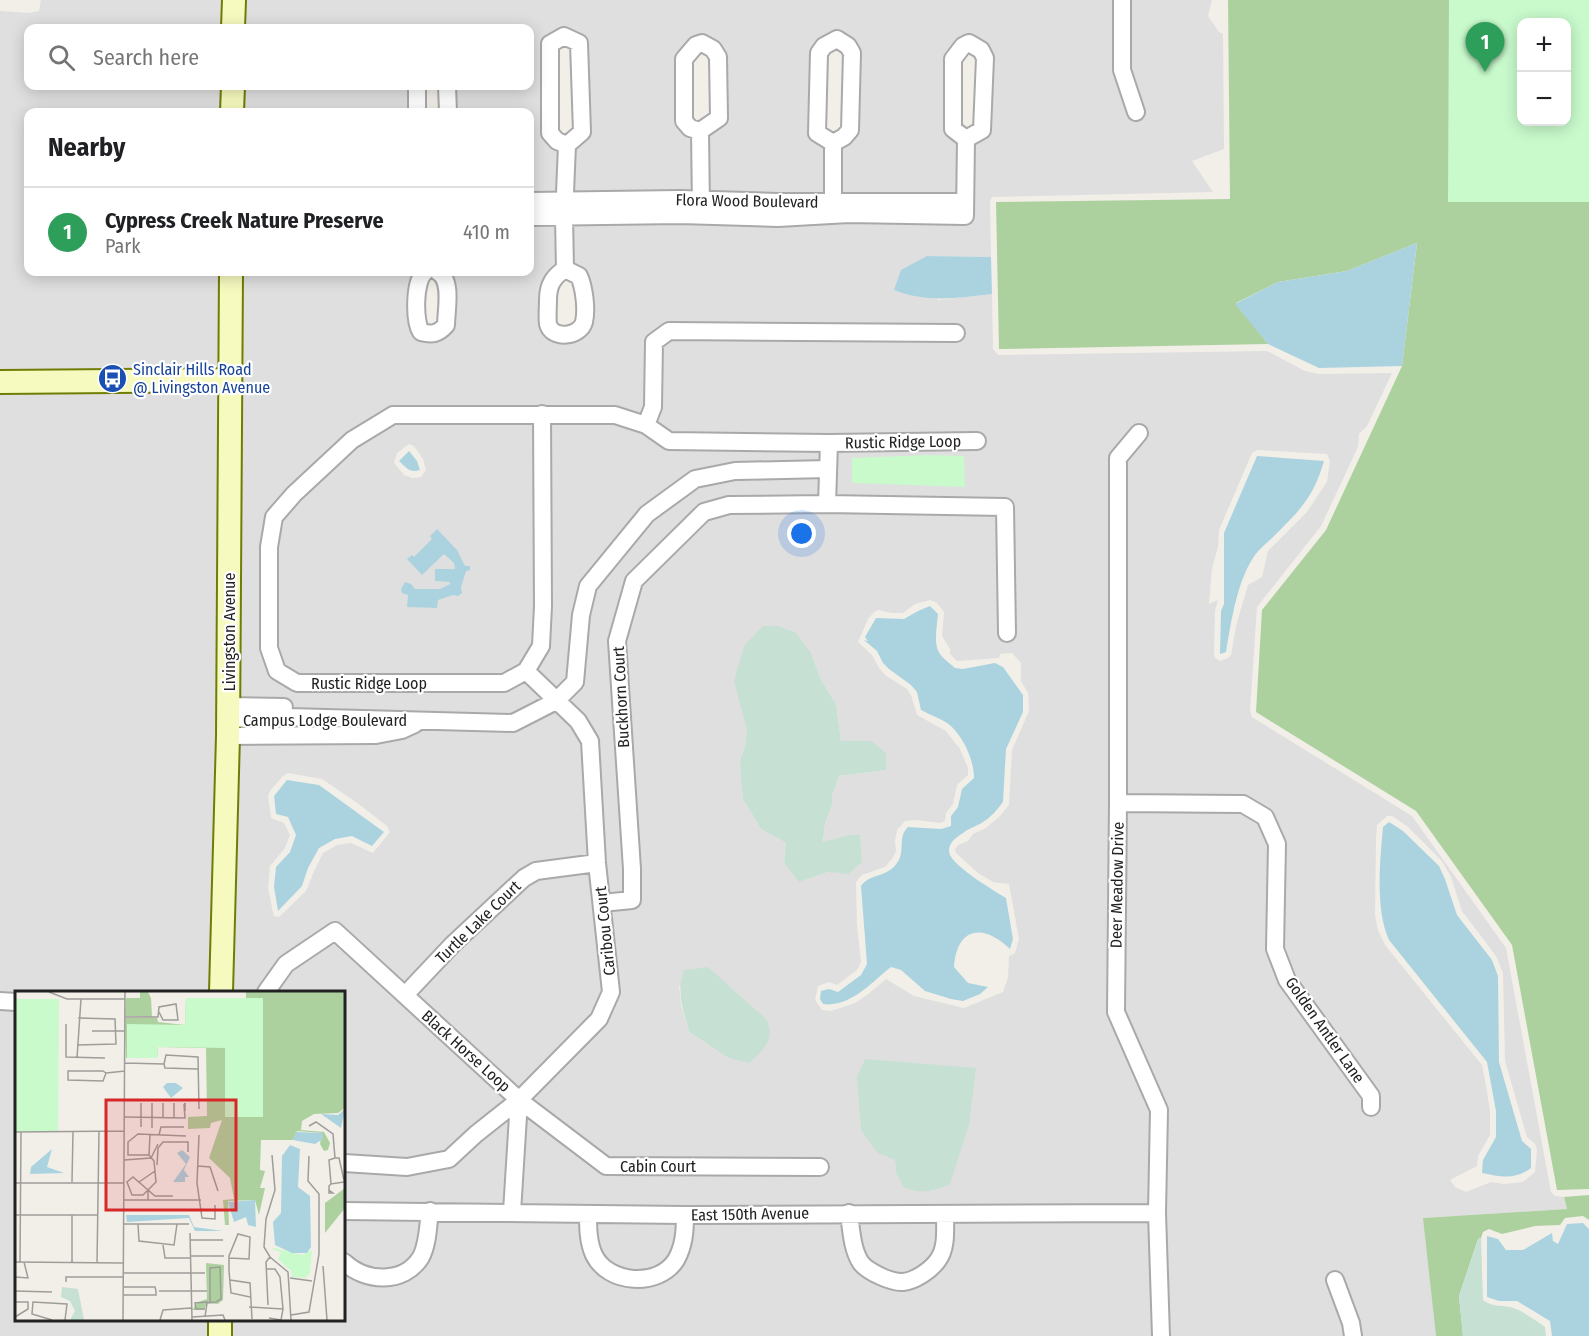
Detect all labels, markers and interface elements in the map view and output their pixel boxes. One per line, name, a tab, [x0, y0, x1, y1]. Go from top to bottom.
map controls	[1517, 18, 1571, 126]
button: +	[1517, 18, 1571, 72]
pin: 1	[1466, 22, 1504, 72]
search box	[24, 24, 534, 90]
icon: search	[45, 41, 78, 74]
text: Search here	[93, 44, 199, 71]
button: −	[1517, 72, 1571, 126]
text: Nearby	[48, 132, 125, 163]
street label: Flora Wood Boulevard	[675, 190, 819, 212]
text: Cypress Creek Nature Preserve	[105, 207, 384, 234]
text: 1	[63, 220, 72, 244]
text: 410 m	[463, 220, 510, 244]
text: Park	[105, 234, 141, 258]
place label: Sinclair Hills Road @ Livingston Avenue	[133, 360, 270, 397]
bus stop icon: Sinclair Hills Road @ Livingston Avenue	[96, 362, 128, 394]
street label: Rustic Ridge Loop	[845, 431, 961, 453]
your location	[787, 519, 816, 548]
street label: Livingston Avenue	[220, 573, 239, 691]
street label: Buckhorn Court	[609, 645, 633, 748]
street label: Rustic Ridge Loop	[311, 674, 427, 693]
street label: Campus Lodge Boulevard	[243, 711, 407, 730]
street label: Deer Meadow Drive	[1106, 821, 1128, 948]
street label: Turtle Lake Court	[432, 876, 525, 967]
street label: Caribou Court	[591, 885, 619, 977]
street label: Golden Antler Lane	[1281, 973, 1369, 1087]
inset map	[15, 991, 345, 1321]
street label: Black Horse Loop	[418, 1006, 514, 1096]
street label: Cabin Court	[620, 1157, 697, 1176]
street label: East 150th Avenue	[691, 1203, 809, 1225]

